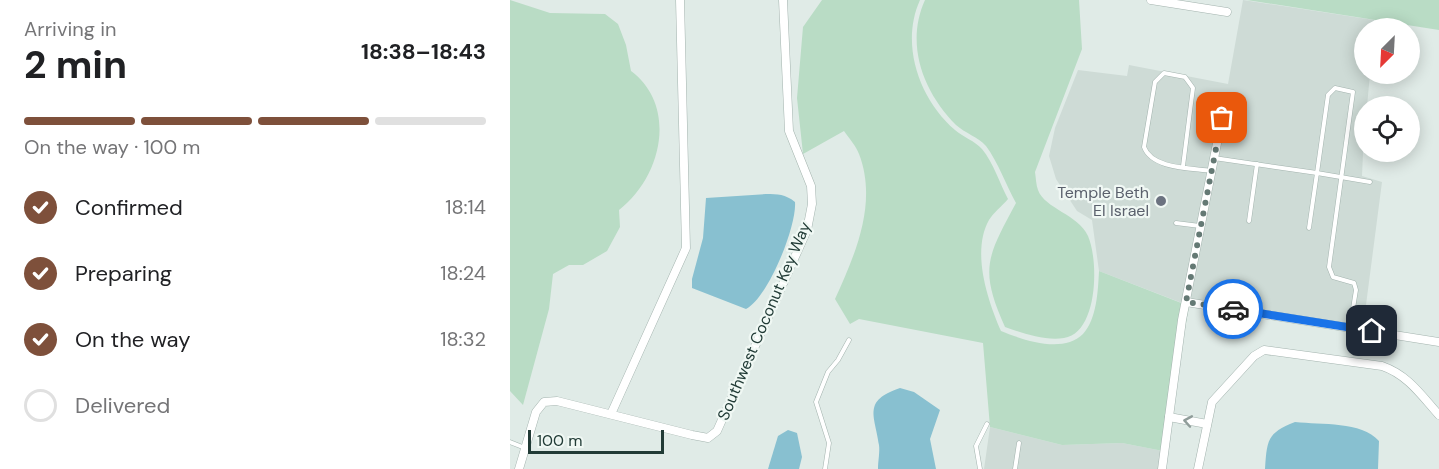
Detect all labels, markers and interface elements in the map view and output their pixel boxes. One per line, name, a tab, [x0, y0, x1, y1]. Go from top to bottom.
text: Arriving in	[24, 16, 116, 42]
north arrow	[1354, 18, 1420, 84]
map controls	[1354, 18, 1420, 162]
text: 18:38–18:43	[361, 37, 486, 66]
text: 2 min	[24, 39, 127, 90]
pin	[1196, 92, 1247, 143]
button: locate	[1354, 96, 1420, 162]
icon: bag	[1205, 101, 1238, 134]
text: On the way · 100 m	[24, 134, 200, 160]
place label: Temple Beth El Israel	[1057, 182, 1149, 221]
icon: check	[24, 191, 57, 224]
text: Confirmed	[75, 193, 183, 222]
text: 18:14	[445, 194, 486, 220]
marker: Temple Beth El Israel	[1154, 194, 1168, 208]
street label: Southwest Coconut Key Way	[713, 218, 815, 424]
icon: check	[24, 257, 57, 290]
text: Preparing	[75, 259, 172, 288]
text: 18:24	[440, 260, 486, 286]
courier	[1203, 279, 1263, 339]
icon: car	[1217, 293, 1250, 326]
pin	[1346, 305, 1397, 356]
icon: home	[1355, 314, 1388, 347]
icon: check	[24, 323, 57, 356]
text: On the way	[75, 325, 190, 354]
text: 18:32	[440, 326, 486, 352]
text: Delivered	[75, 391, 170, 420]
one-way arrow	[1183, 415, 1193, 428]
scale bar	[528, 427, 664, 454]
text: 100 m	[537, 430, 582, 451]

